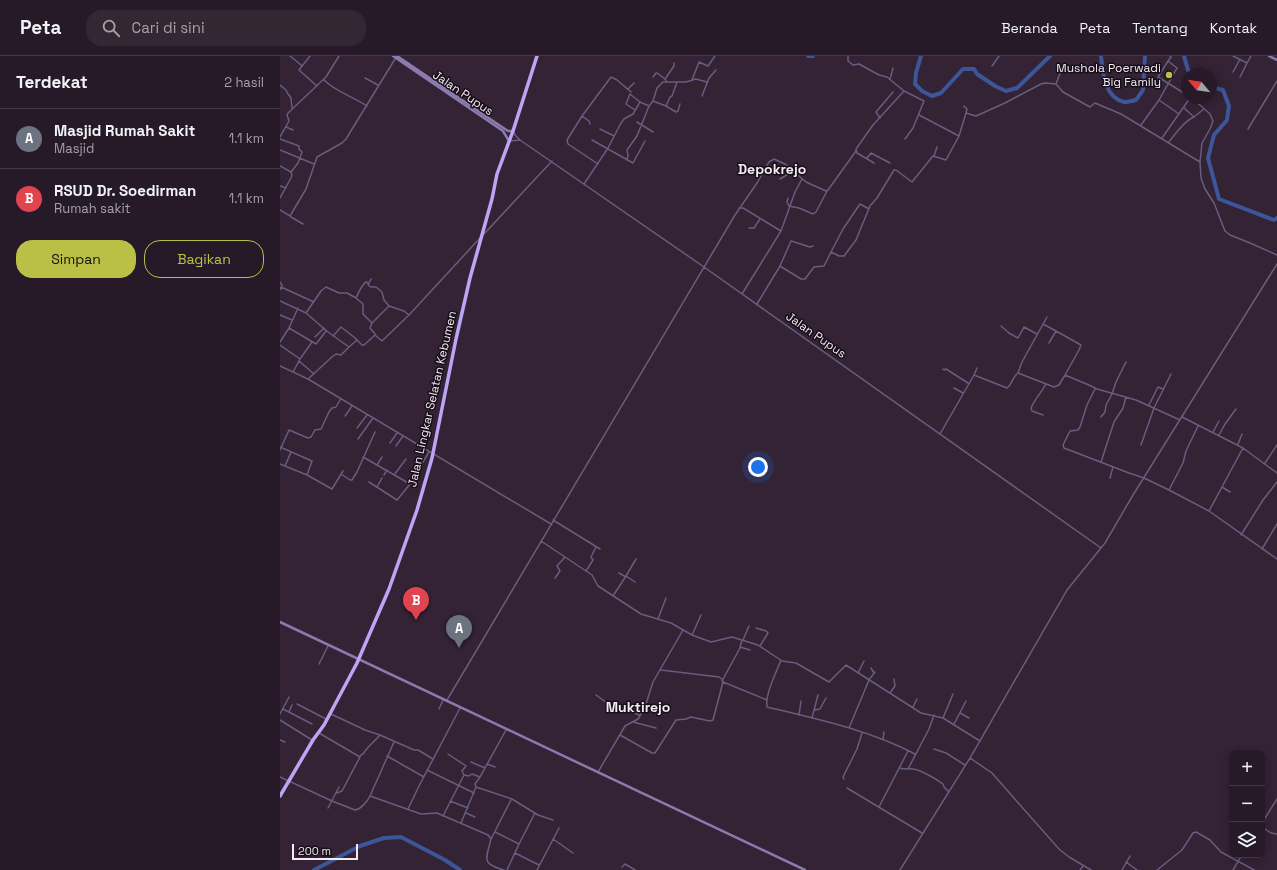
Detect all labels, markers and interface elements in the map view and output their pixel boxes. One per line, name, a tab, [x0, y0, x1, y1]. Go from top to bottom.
search box	[86, 10, 366, 46]
text: Peta	[20, 15, 62, 40]
icon: search	[100, 17, 122, 39]
text: Cari di sini	[132, 18, 205, 37]
text: Beranda	[1001, 19, 1058, 37]
text: Peta	[1080, 19, 1110, 37]
text: Tentang	[1132, 19, 1188, 37]
text: Kontak	[1210, 19, 1257, 37]
place label: Mushola Poerwadi Big Family	[1056, 60, 1161, 90]
street label: Jalan Pupus	[430, 67, 496, 119]
north arrow	[1181, 68, 1217, 104]
marker: Mushola Poerwadi Big Family	[1164, 70, 1174, 80]
text: Terdekat	[16, 71, 88, 93]
text: 2 hasil	[224, 74, 264, 91]
text: Masjid Rumah Sakit	[54, 121, 195, 140]
text: A	[25, 130, 33, 147]
text: 1.1 km	[229, 130, 264, 147]
text: Masjid	[54, 140, 94, 157]
district label: Depokrejo	[738, 160, 806, 178]
text: RSUD Dr. Soedirman	[54, 181, 196, 200]
text: B	[25, 190, 33, 207]
text: 1.1 km	[229, 190, 264, 207]
text: Rumah sakit	[54, 200, 131, 217]
button: Simpan	[16, 240, 136, 278]
button: Bagikan	[144, 240, 264, 278]
street label: Jalan Pupus	[783, 308, 849, 362]
street label: Jalan Lingkar Selatan Kebumen	[404, 309, 460, 489]
your location	[748, 457, 768, 477]
pin: B	[403, 587, 429, 620]
pin: A	[446, 615, 472, 648]
district label: Muktirejo	[606, 698, 670, 716]
map controls	[1229, 750, 1265, 858]
button: +	[1229, 750, 1265, 786]
button: −	[1229, 786, 1265, 822]
button: layers	[1229, 822, 1265, 858]
scale bar	[292, 842, 358, 861]
text: 200 m	[298, 844, 331, 858]

